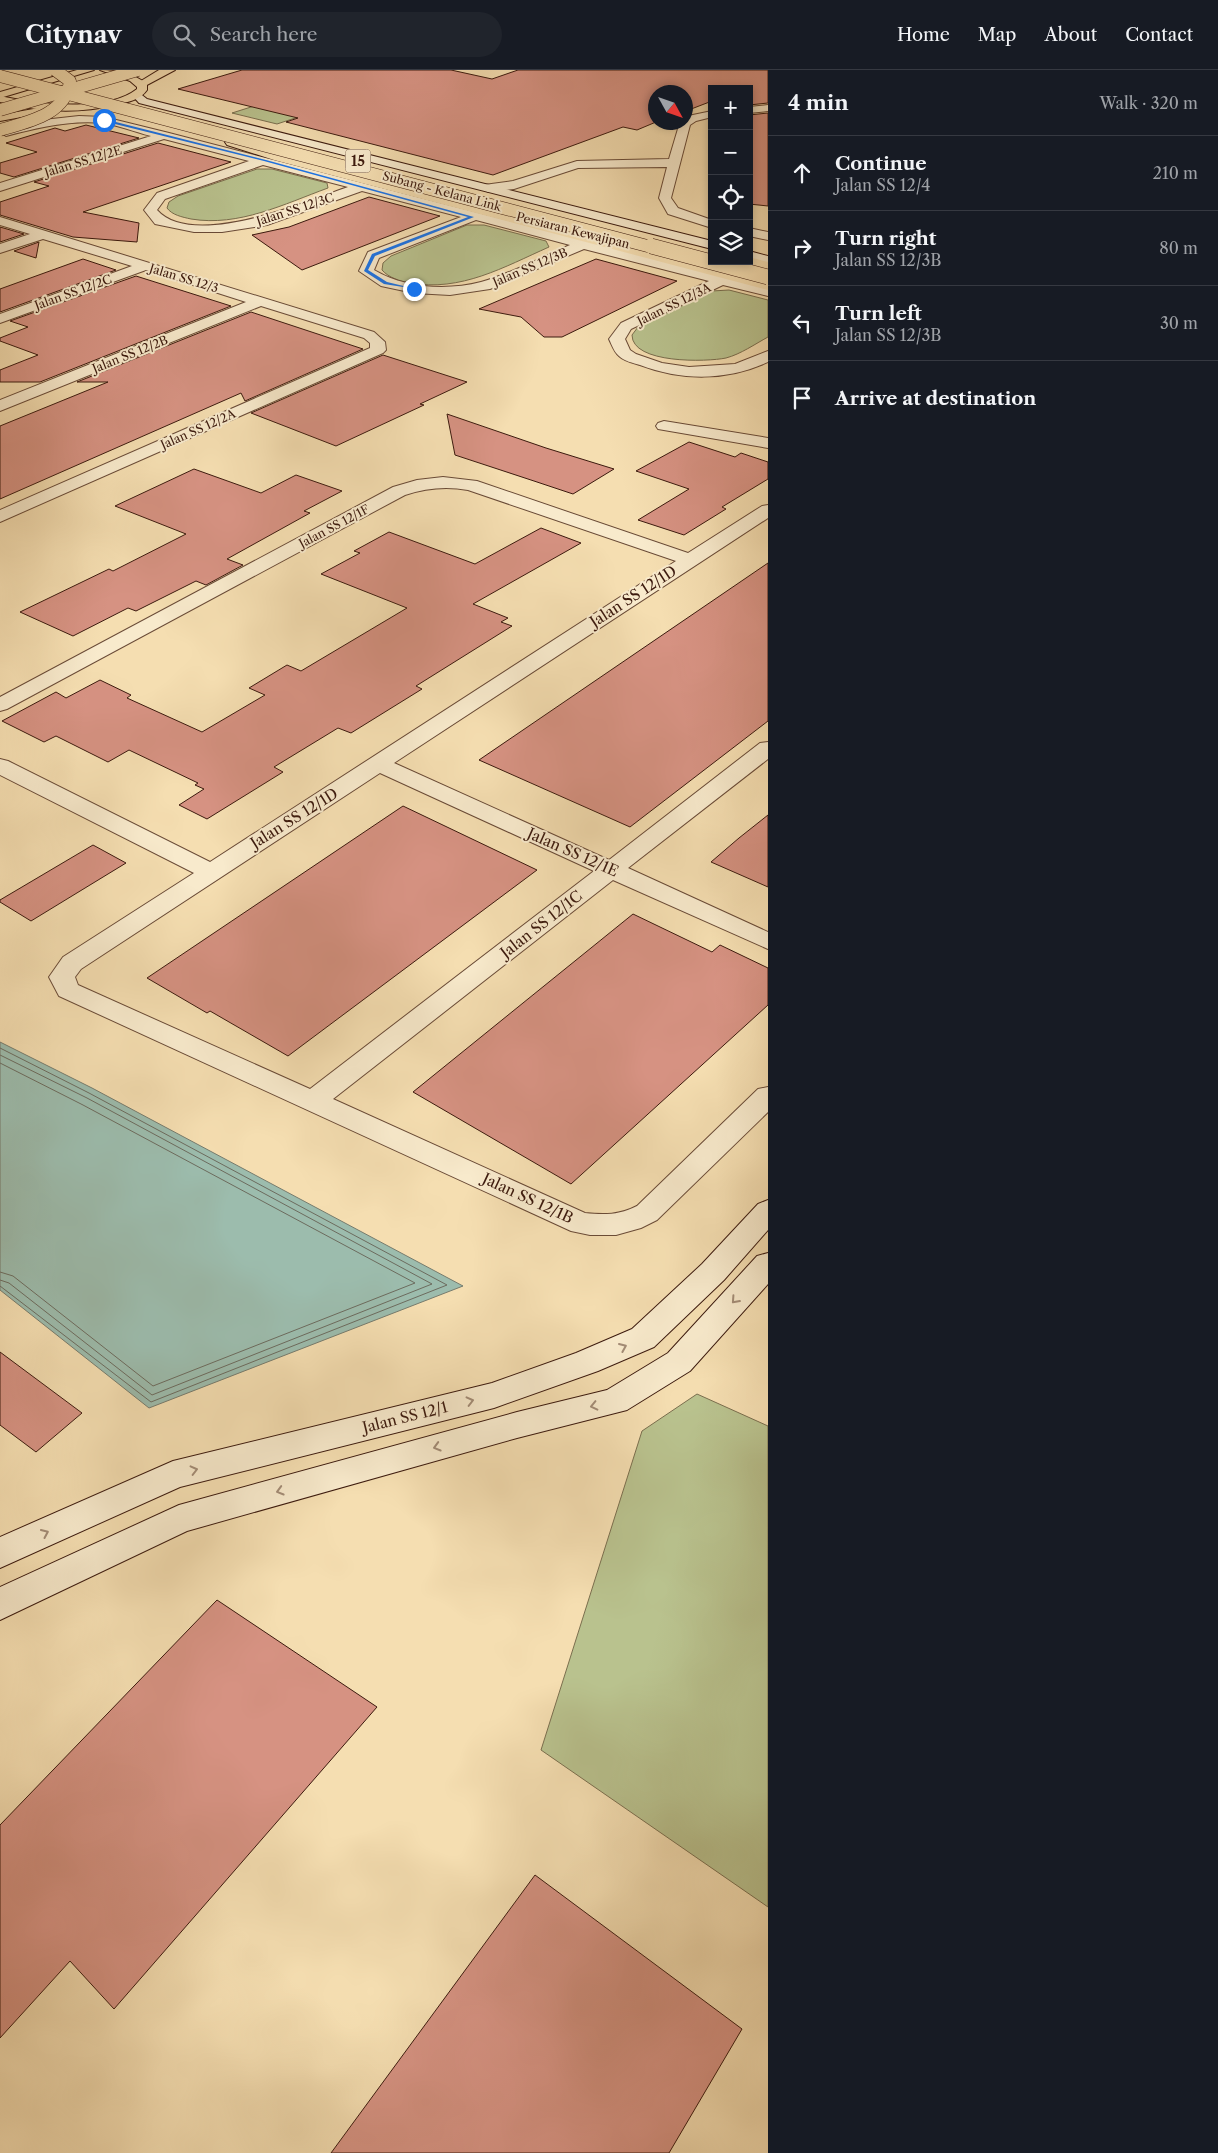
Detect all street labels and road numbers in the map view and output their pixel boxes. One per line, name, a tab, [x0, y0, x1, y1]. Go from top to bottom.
street label: Jalan SS 12/2E	[41, 142, 123, 180]
road number: 15	[346, 150, 370, 172]
street label: Subang - Kelana Link	[381, 168, 504, 214]
street label: Jalan SS 12/3C	[252, 189, 336, 229]
street label: Persiaran Kewajipan	[515, 209, 632, 251]
street label: Jalan SS 12/3B	[488, 244, 570, 290]
street label: Jalan SS 12/3	[146, 260, 220, 296]
street label: Jalan SS 12/2C	[30, 271, 114, 314]
street label: Jalan SS 12/3A	[633, 279, 714, 329]
street label: Jalan SS 12/2B	[88, 332, 170, 377]
street label: Jalan SS 12/2A	[156, 405, 239, 453]
street label: Jalan SS 12/1F	[294, 501, 372, 552]
street label: Jalan SS 12/1D	[584, 561, 680, 632]
street label: Jalan SS 12/1D	[245, 784, 341, 853]
street label: Jalan SS 12/1E	[523, 823, 622, 881]
street label: Jalan SS 12/1C	[495, 886, 586, 963]
street label: Jalan SS 12/1B	[478, 1168, 576, 1227]
street label: Jalan SS 12/1	[358, 1397, 450, 1437]

